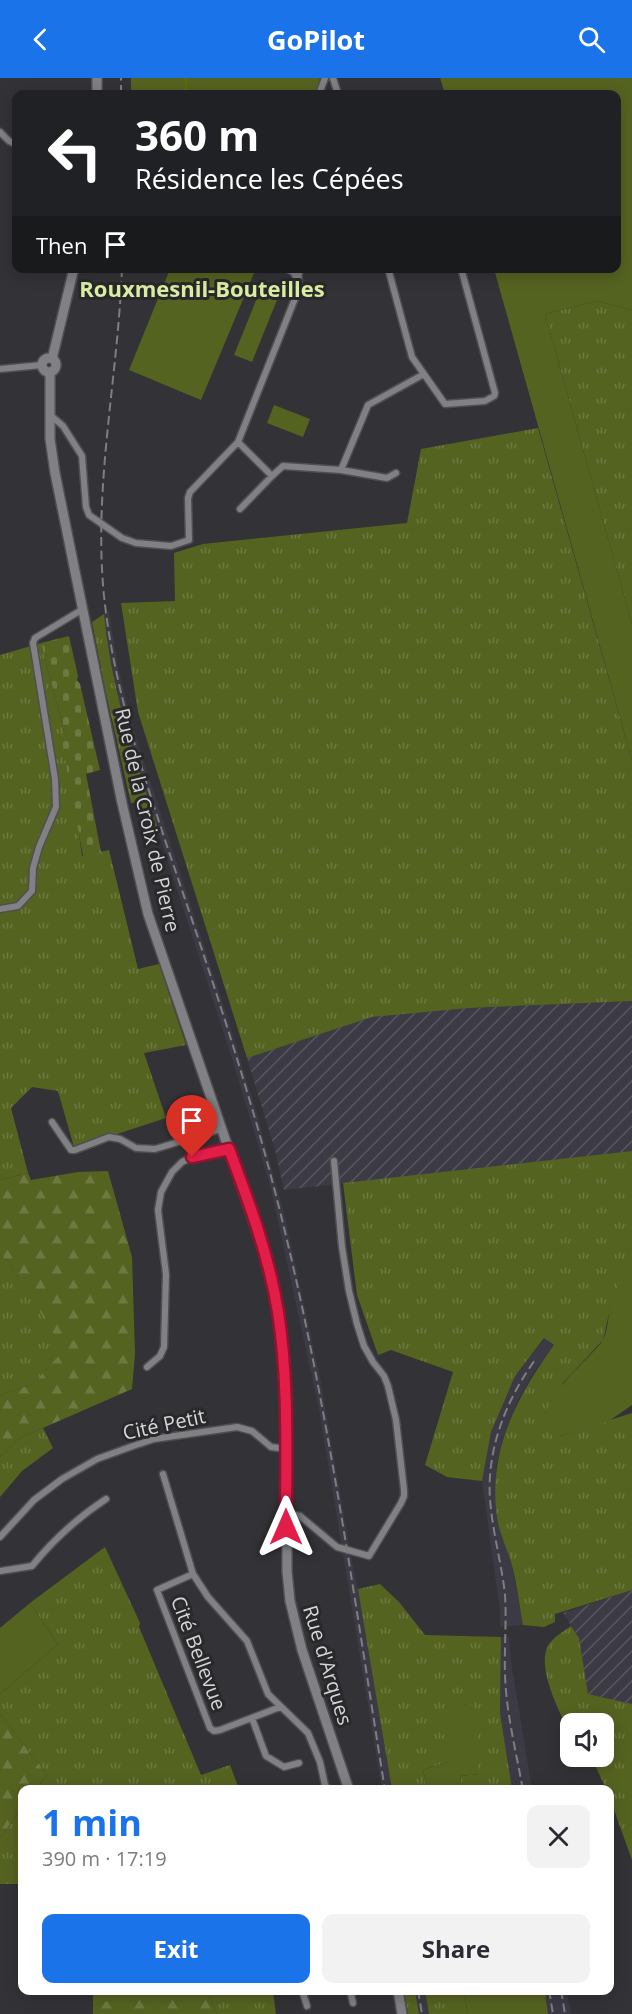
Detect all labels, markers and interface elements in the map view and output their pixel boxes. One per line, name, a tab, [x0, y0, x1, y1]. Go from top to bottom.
text: GoPilot	[267, 21, 365, 58]
icon: back	[24, 23, 57, 56]
icon: search	[575, 23, 608, 56]
text: 360 m	[135, 106, 259, 163]
icon: left	[36, 114, 114, 192]
text: Résidence les Cépées	[135, 160, 404, 197]
icon: arrive	[99, 228, 132, 261]
text: Then	[36, 230, 87, 260]
district label: Rouxmesnil-Bouteilles	[79, 273, 325, 303]
street label: Rue de la Croix de Pierre	[109, 705, 187, 935]
pin	[166, 1095, 217, 1157]
icon: arrive	[175, 1104, 208, 1137]
street label: Cité Petit	[120, 1402, 208, 1446]
position arrow	[254, 1495, 318, 1559]
street label: Cité Bellevue	[165, 1592, 233, 1714]
street label: Rue d'Arques	[297, 1602, 359, 1728]
map controls	[560, 1713, 614, 1767]
button: sound	[560, 1713, 614, 1767]
text: 1 min	[42, 1798, 142, 1847]
button: close	[527, 1805, 590, 1868]
text: 390 m · 17:19	[42, 1845, 167, 1872]
button: Exit	[42, 1914, 310, 1983]
button: Share	[322, 1914, 590, 1983]

